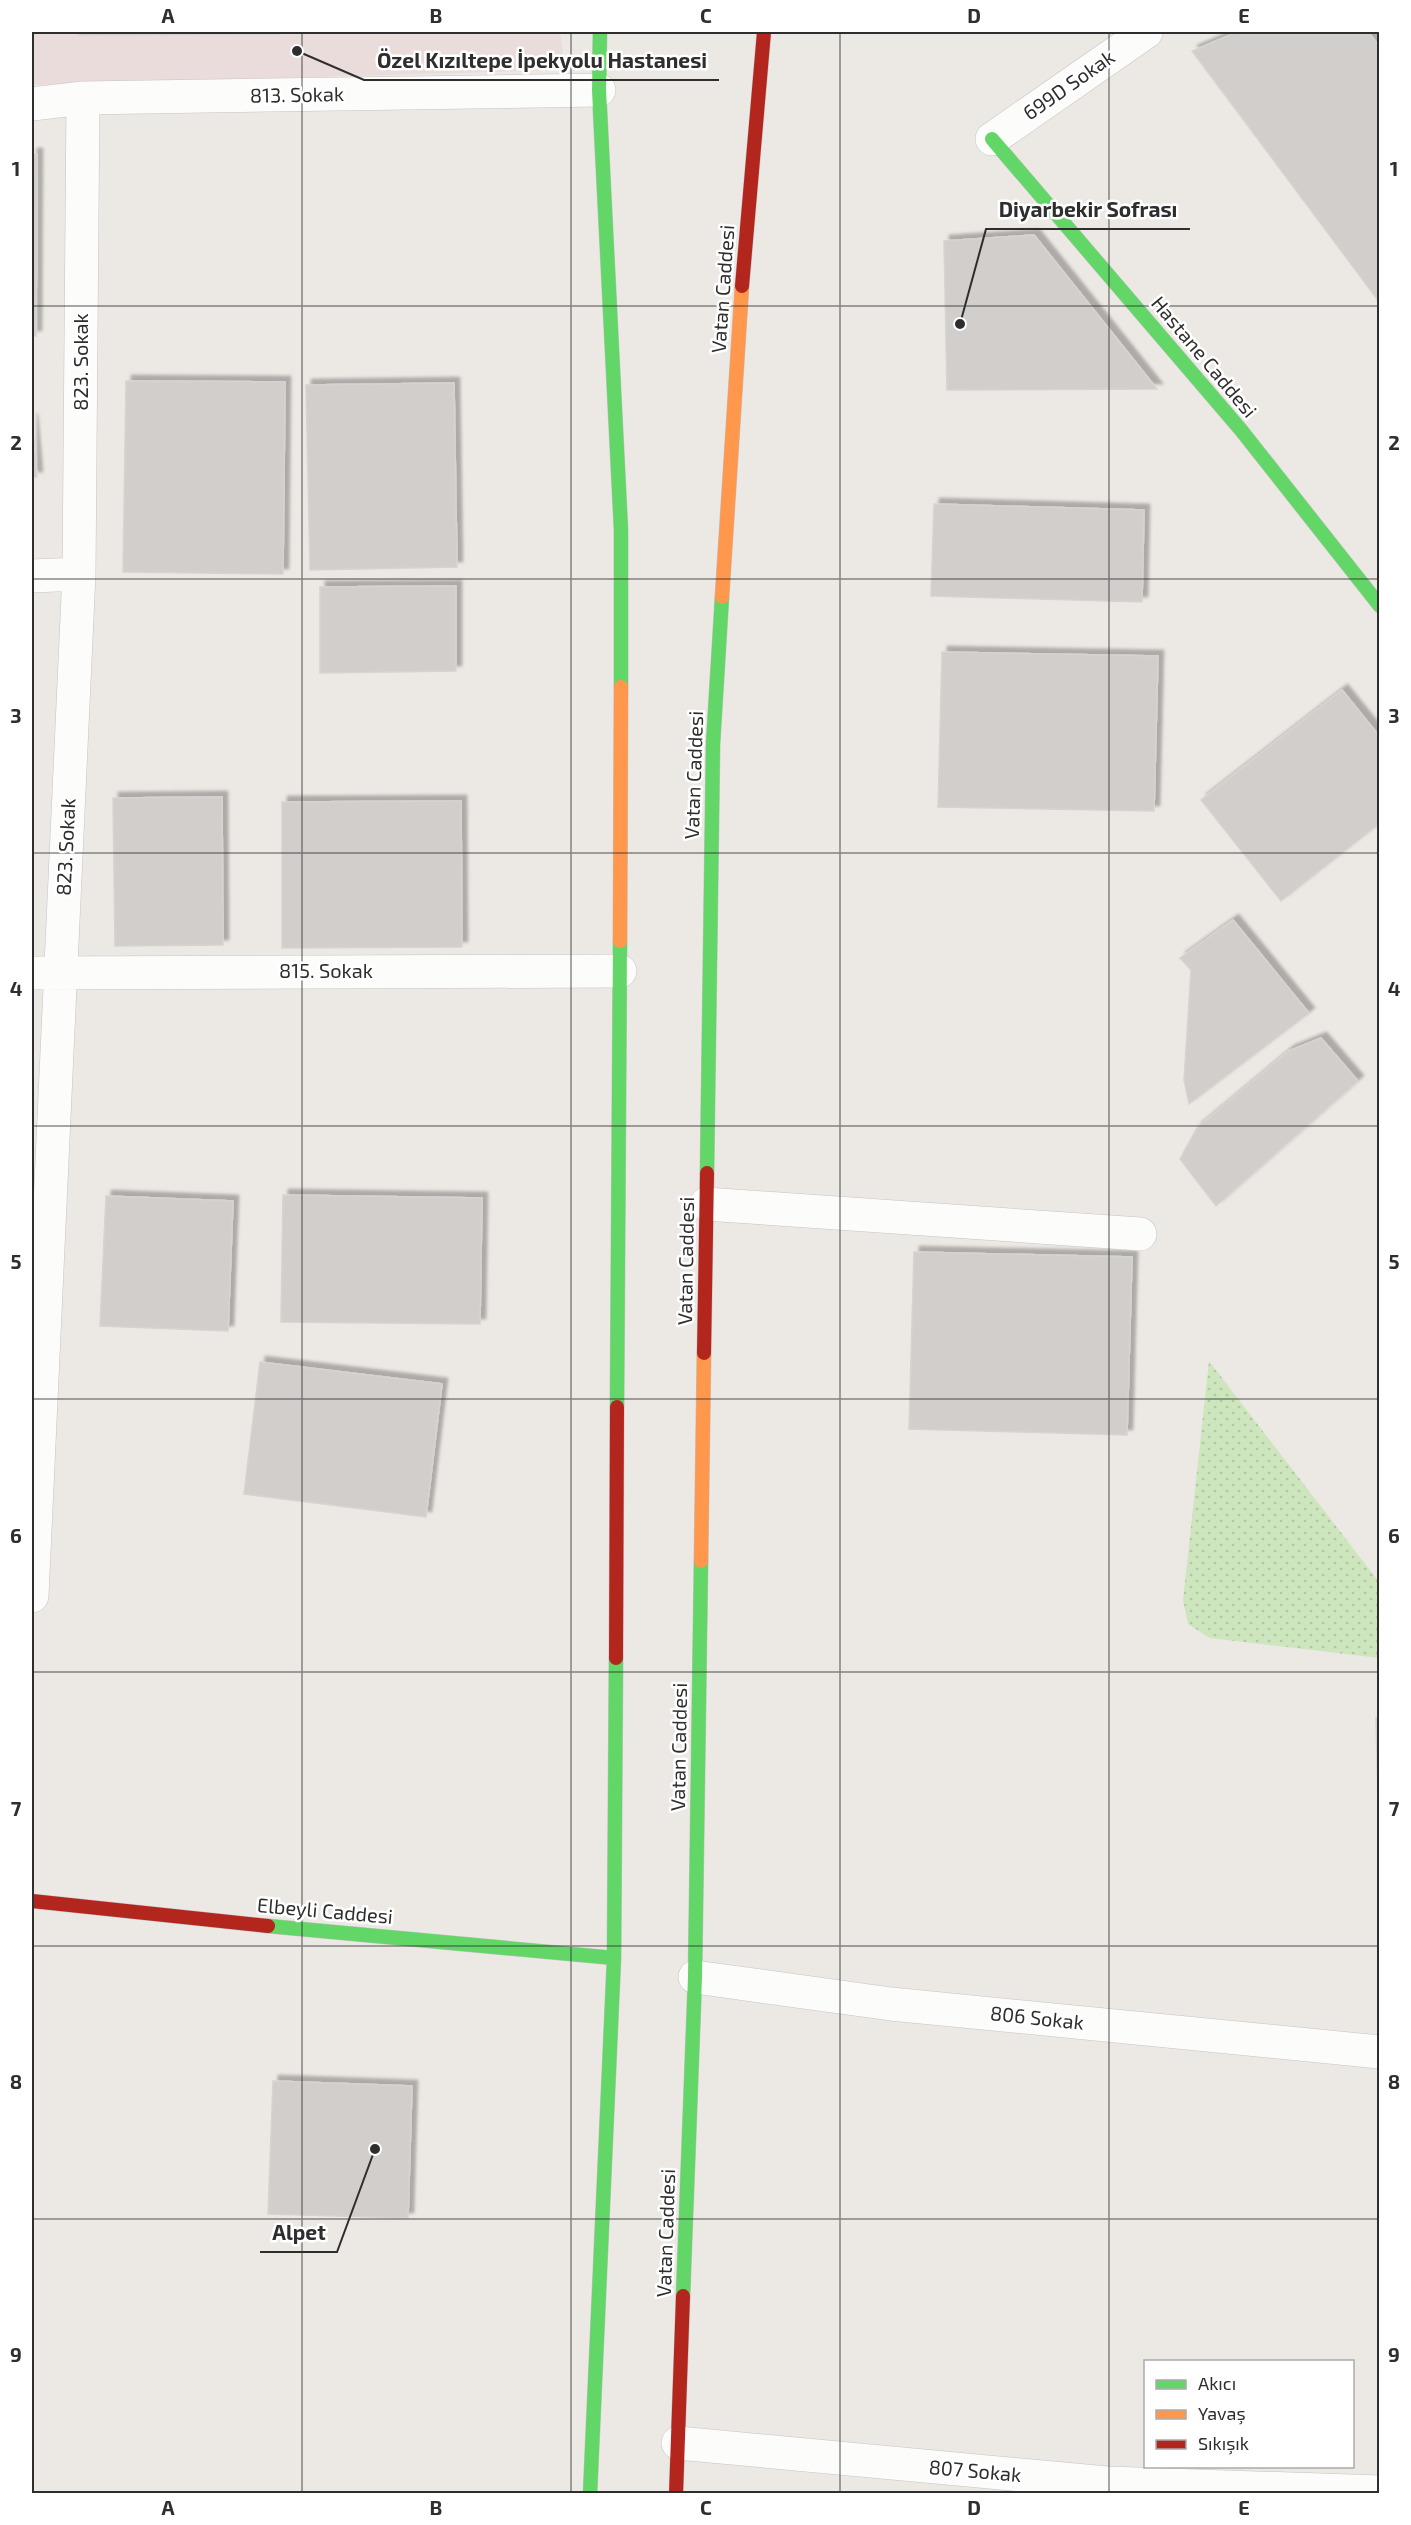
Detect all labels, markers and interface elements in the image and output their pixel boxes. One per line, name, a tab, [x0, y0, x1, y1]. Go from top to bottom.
text: A	[161, 3, 175, 27]
text: B	[430, 3, 442, 27]
text: C	[700, 3, 712, 27]
text: D	[967, 3, 981, 27]
text: E	[1238, 3, 1250, 27]
callout: Özel Kızıltepe İpekyolu Hastanesi	[364, 41, 719, 80]
street label: 699D Sokak	[1018, 44, 1119, 124]
text: Özel Kızıltepe İpekyolu Hastanesi	[377, 47, 707, 73]
street label: 813. Sokak	[250, 81, 344, 107]
text: 1	[12, 156, 20, 180]
text: 1	[1390, 156, 1398, 180]
callout: Diyarbekir Sofrası	[986, 190, 1190, 229]
text: Diyarbekir Sofrası	[999, 196, 1177, 222]
street label: Vatan Caddesi	[706, 224, 738, 354]
street label: Hastane Caddesi	[1147, 291, 1263, 422]
street label: 823. Sokak	[68, 313, 92, 411]
text: 2	[10, 430, 22, 454]
text: 2	[1388, 430, 1400, 454]
text: 3	[10, 703, 22, 727]
text: 3	[1388, 703, 1400, 727]
street label: Vatan Caddesi	[679, 710, 707, 840]
street label: 823. Sokak	[50, 798, 80, 896]
street label: 815. Sokak	[279, 958, 373, 982]
text: 4	[10, 976, 23, 1000]
text: 4	[1388, 976, 1401, 1000]
street label: Vatan Caddesi	[672, 1197, 698, 1325]
text: 5	[10, 1249, 22, 1273]
text: 5	[1388, 1249, 1400, 1273]
text: 6	[10, 1523, 22, 1547]
text: 6	[1388, 1523, 1400, 1547]
street label: Vatan Caddesi	[665, 1683, 691, 1811]
text: 7	[11, 1796, 22, 1820]
text: 7	[1389, 1796, 1400, 1820]
street label: Elbeyli Caddesi	[256, 1892, 394, 1928]
street label: 806 Sokak	[989, 2000, 1085, 2034]
text: 8	[10, 2069, 22, 2093]
text: 8	[1388, 2069, 1400, 2093]
street label: Vatan Caddesi	[651, 2168, 679, 2298]
callout: Alpet	[260, 2213, 337, 2252]
text: Alpet	[272, 2219, 326, 2244]
text: 9	[10, 2342, 22, 2366]
text: 9	[1388, 2342, 1400, 2366]
legend	[1144, 2360, 1354, 2468]
text: Akıcı	[1198, 2372, 1236, 2394]
text: Yavaş	[1198, 2402, 1246, 2425]
text: Sıkışık	[1198, 2432, 1249, 2455]
street label: 807 Sokak	[928, 2454, 1022, 2486]
text: A	[161, 2495, 175, 2519]
text: B	[430, 2495, 442, 2519]
text: C	[700, 2495, 712, 2519]
text: D	[967, 2495, 981, 2519]
text: E	[1238, 2495, 1250, 2519]

